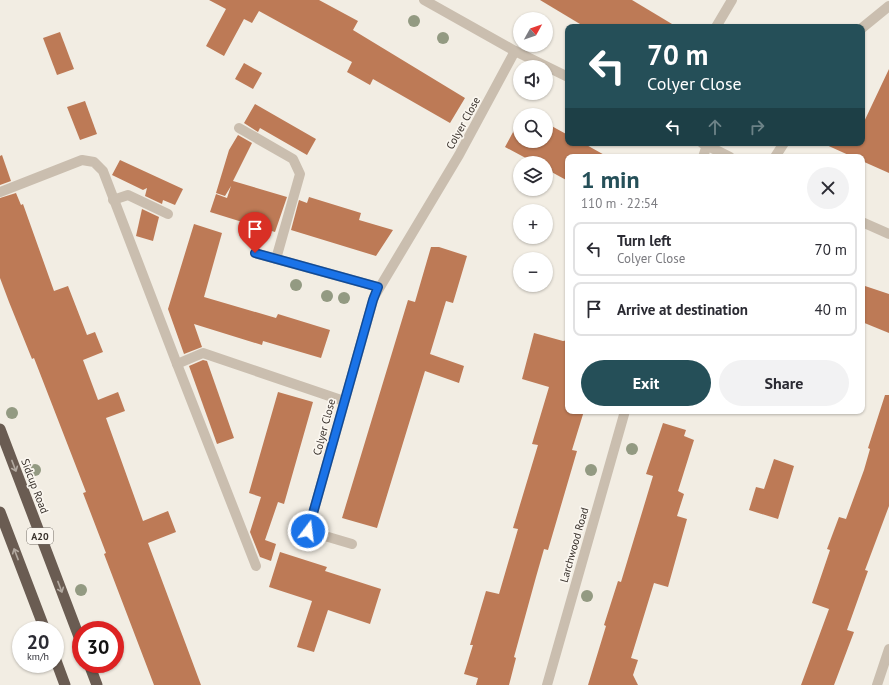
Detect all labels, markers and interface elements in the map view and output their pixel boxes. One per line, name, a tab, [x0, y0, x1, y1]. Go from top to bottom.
north arrow	[513, 12, 553, 52]
map controls	[513, 12, 553, 292]
text: 70 m	[647, 36, 708, 73]
icon: left	[581, 40, 633, 92]
button: sound	[513, 60, 553, 100]
text: Colyer Close	[647, 72, 742, 95]
street label: Colyer Close	[443, 94, 483, 152]
button: search	[513, 108, 553, 148]
icon: left	[662, 116, 684, 138]
icon: ahead	[704, 116, 726, 138]
icon: right	[746, 116, 768, 138]
button: layers	[513, 156, 553, 196]
text: 1 min	[581, 164, 640, 195]
button: close	[807, 167, 849, 209]
text: 110 m · 22:54	[581, 195, 658, 212]
button: +	[513, 204, 553, 244]
pin	[238, 212, 272, 253]
icon: arrive	[244, 218, 266, 240]
text: Turn left	[617, 231, 671, 250]
icon: left	[583, 238, 605, 260]
text: 70 m	[814, 240, 847, 259]
text: Colyer Close	[617, 250, 685, 267]
button: −	[513, 252, 553, 292]
icon: arrive	[583, 298, 605, 320]
text: Arrive at destination	[617, 300, 748, 319]
text: 40 m	[814, 300, 847, 319]
button: Exit	[581, 360, 711, 406]
button: Share	[719, 360, 849, 406]
street label: Colyer Close	[310, 397, 338, 457]
street label: Sidcup Road	[18, 457, 52, 516]
one-way arrow	[10, 459, 18, 471]
street label: Larchwood Road	[557, 506, 591, 584]
position arrow	[287, 510, 329, 552]
road number: A20	[27, 528, 53, 544]
one-way arrow	[12, 548, 19, 561]
one-way arrow	[57, 581, 65, 593]
speed limit sign: 30	[72, 621, 124, 673]
text: 20	[27, 629, 49, 655]
text: km/h	[27, 650, 49, 663]

